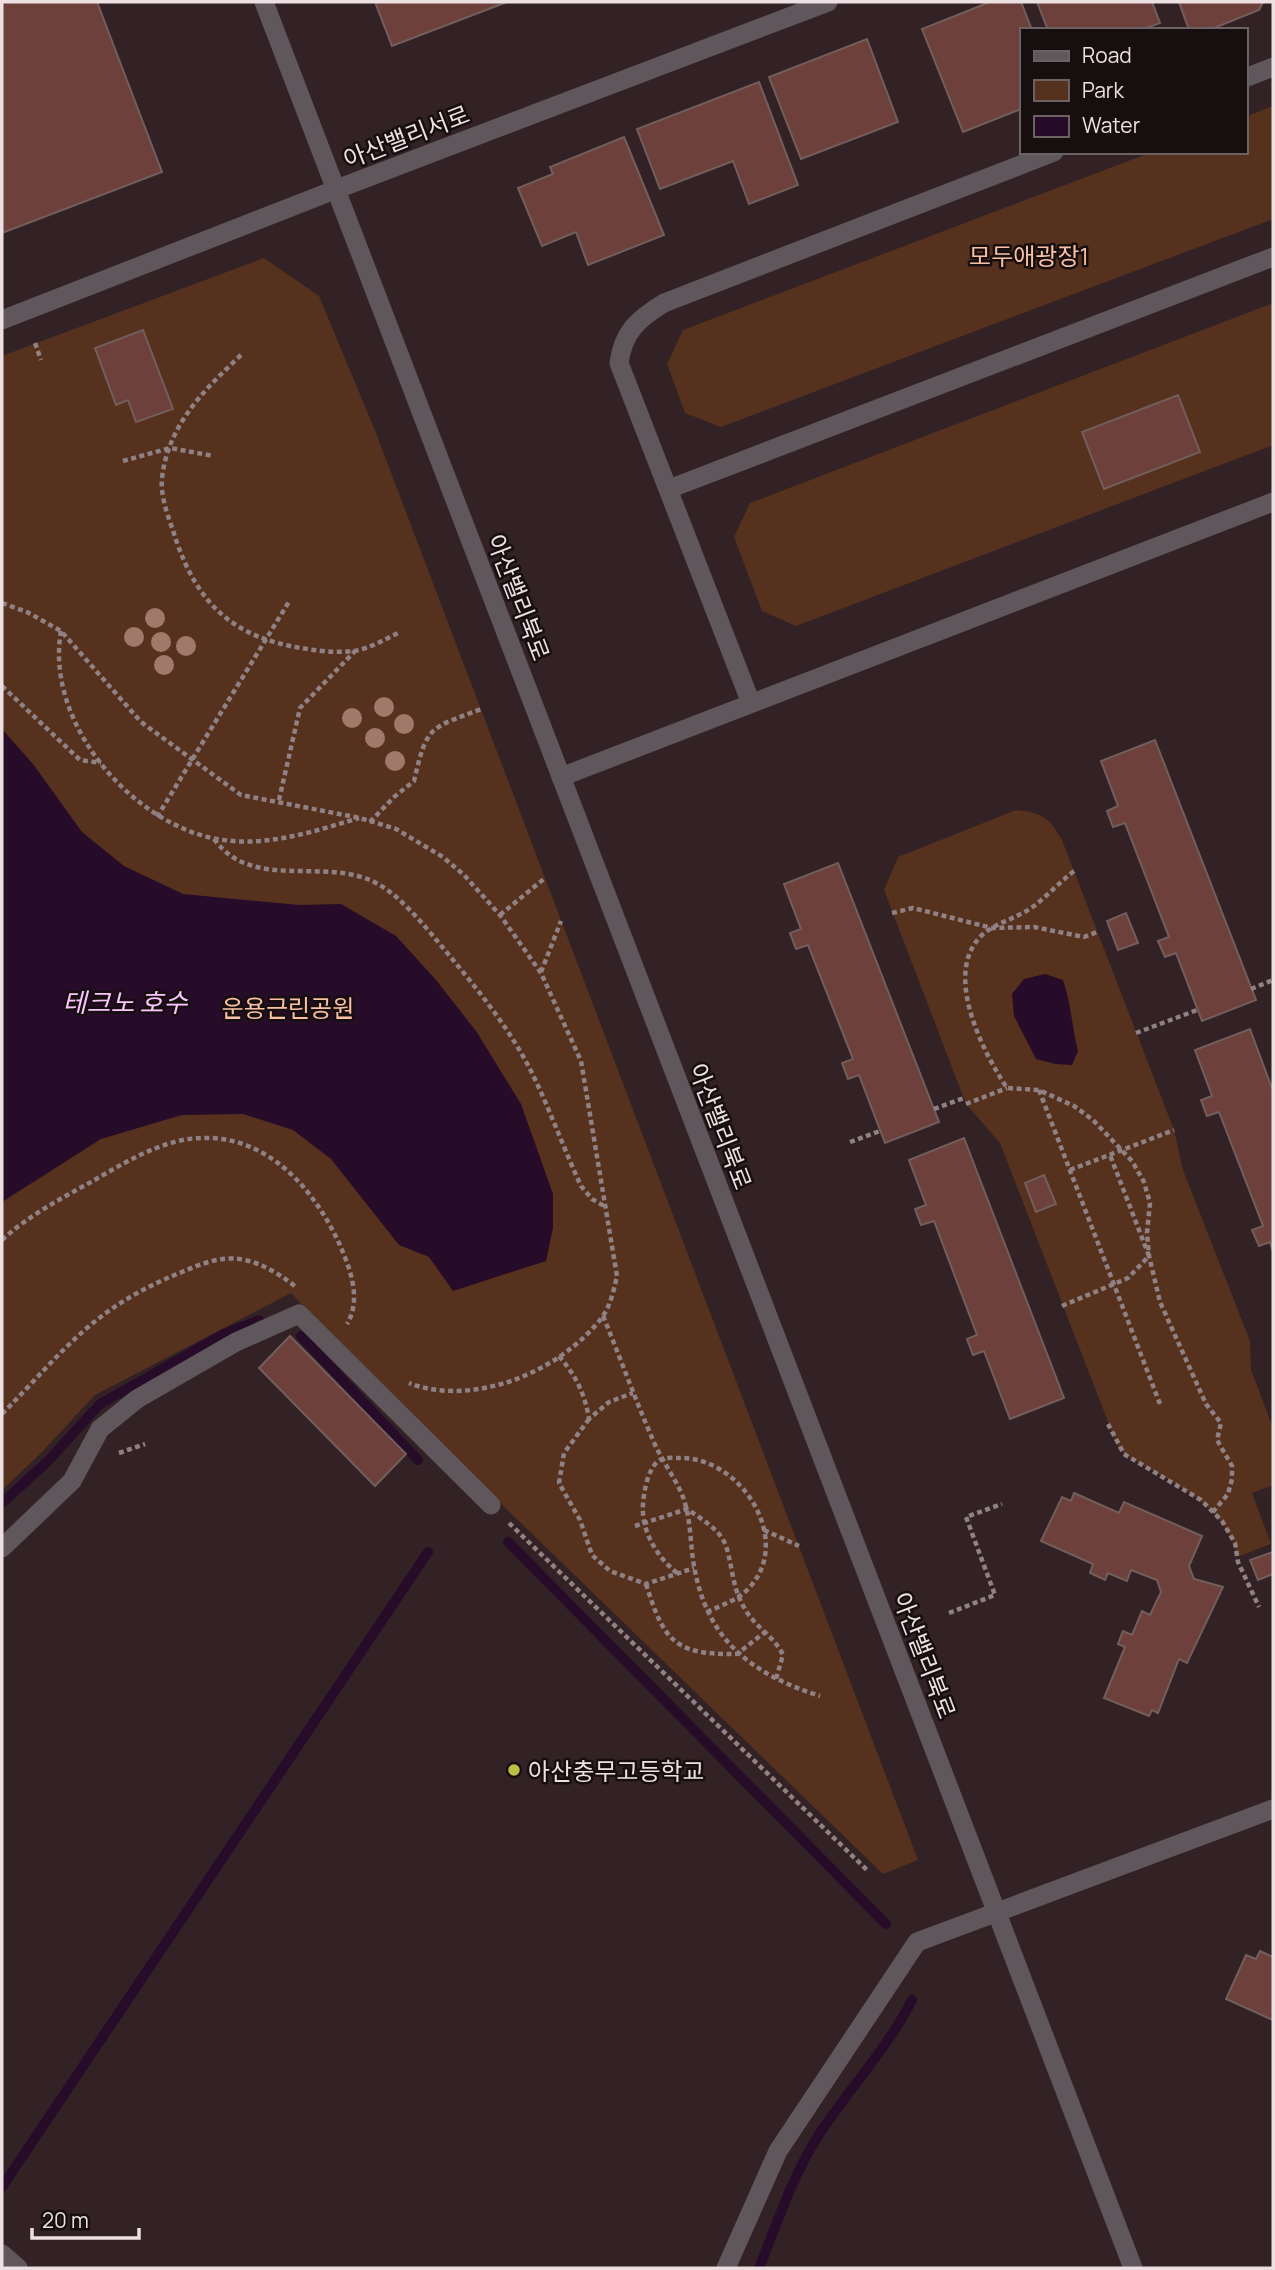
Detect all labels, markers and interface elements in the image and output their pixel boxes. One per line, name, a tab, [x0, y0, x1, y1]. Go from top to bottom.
legend	[1020, 28, 1247, 154]
text: Road	[1082, 41, 1132, 69]
text: Park	[1082, 76, 1124, 104]
street label: 아산밸리서로	[338, 97, 474, 175]
text: Water	[1082, 111, 1141, 139]
park label: 모두애광장1	[969, 239, 1089, 272]
street label: 아산밸리북로	[480, 529, 558, 665]
water label: 테크노 호수	[63, 984, 188, 1020]
park label: 운용근린공원	[222, 991, 354, 1024]
street label: 아산밸리북로	[682, 1058, 760, 1194]
street label: 아산밸리북로	[886, 1587, 964, 1723]
place label: 아산충무고등학교	[528, 1754, 705, 1787]
marker: 아산충무고등학교	[506, 1762, 522, 1778]
scale bar	[32, 2196, 138, 2240]
text: 20 m	[42, 2206, 89, 2234]

